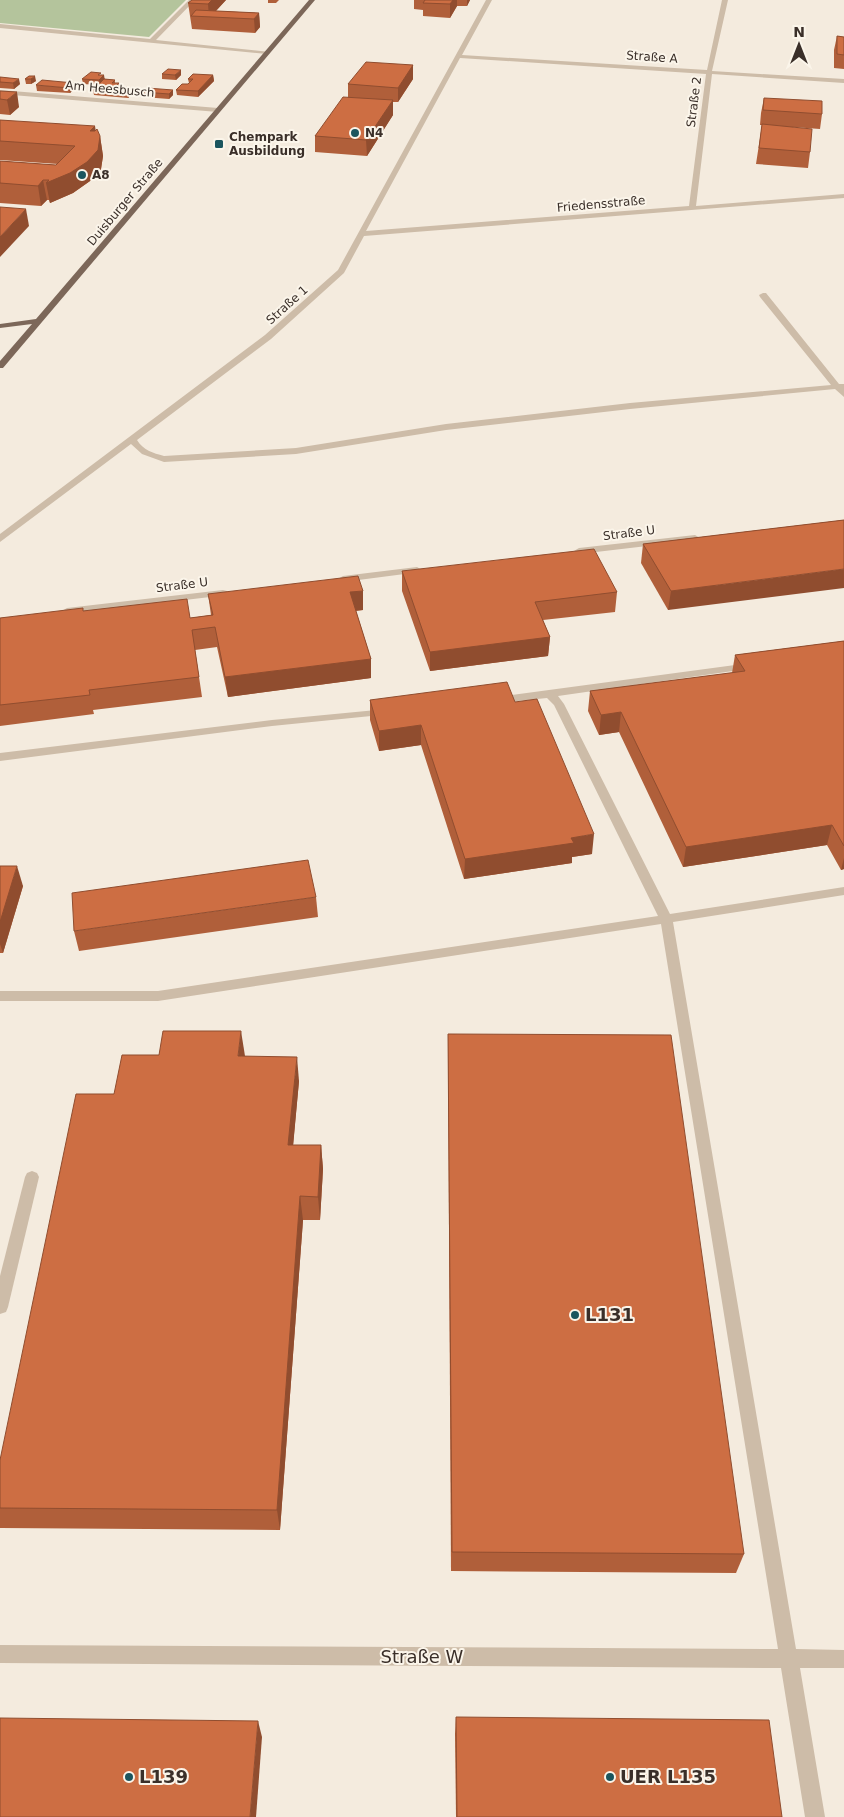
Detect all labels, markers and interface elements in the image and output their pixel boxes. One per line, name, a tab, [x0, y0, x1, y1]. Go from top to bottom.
north arrow	[774, 20, 824, 70]
text: N	[793, 24, 805, 40]
street label: Straße A	[626, 48, 679, 66]
street label: Straße 2	[684, 76, 704, 128]
street label: Am Heesbusch	[65, 78, 155, 100]
place label: N4	[365, 126, 383, 140]
marker: N4	[349, 127, 361, 139]
place label: Chempark Ausbildung	[229, 130, 305, 158]
marker: Chempark Ausbildung	[213, 138, 225, 150]
street label: Duisburger Straße	[84, 155, 166, 249]
place label: A8	[92, 168, 110, 182]
marker: A8	[76, 169, 88, 181]
street label: Friedensstraße	[556, 193, 646, 215]
street label: Straße 1	[263, 283, 311, 327]
street label: Straße U	[602, 523, 656, 543]
street label: Straße U	[155, 575, 209, 595]
place label: L131	[585, 1304, 634, 1325]
marker: L131	[569, 1309, 581, 1321]
street label: Straße W	[381, 1646, 464, 1667]
place label: L139	[139, 1766, 188, 1787]
place label: UER L135	[620, 1766, 716, 1787]
marker: L139	[123, 1771, 135, 1783]
marker: UER L135	[604, 1771, 616, 1783]

